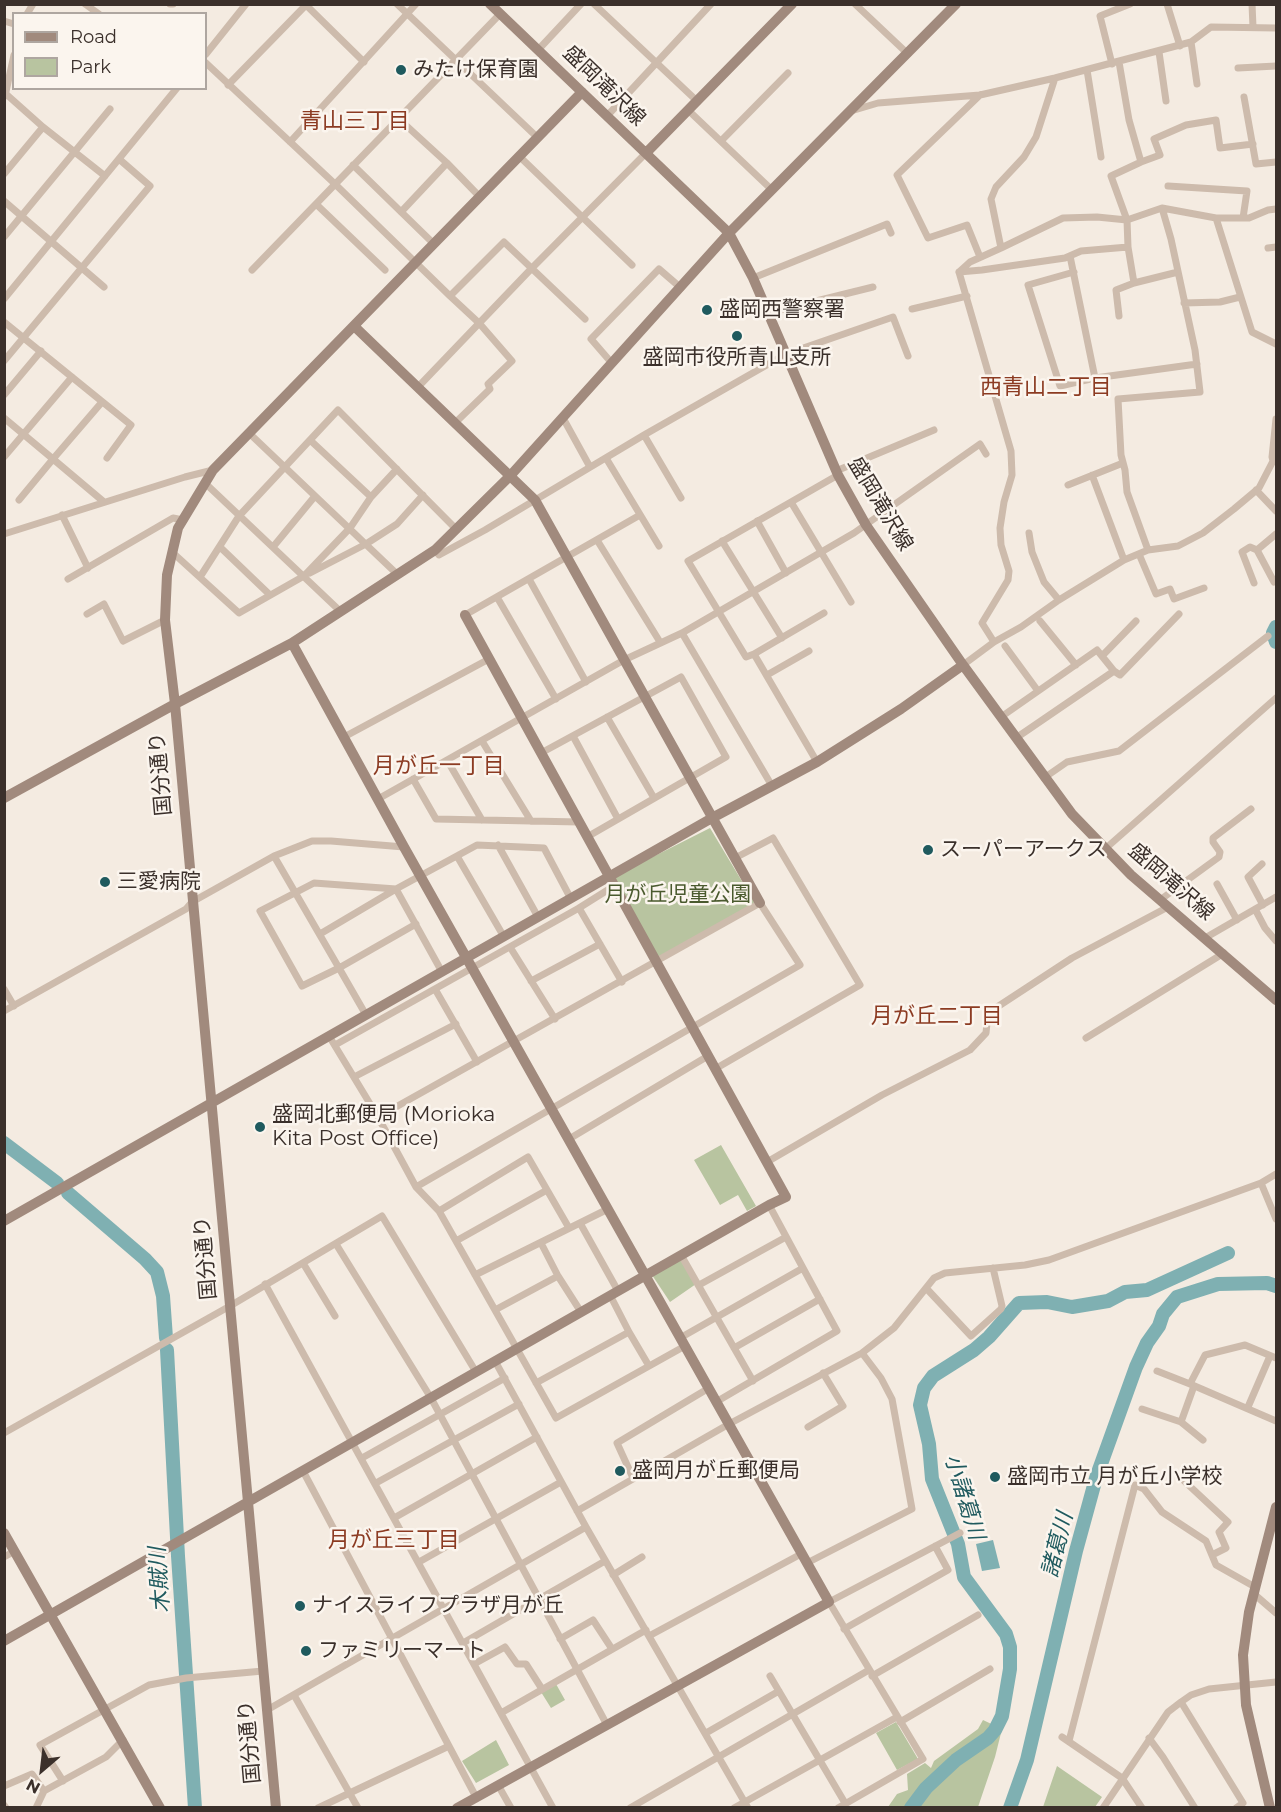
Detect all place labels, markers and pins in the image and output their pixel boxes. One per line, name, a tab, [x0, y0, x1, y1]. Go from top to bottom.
place label: みたけ保育園	[413, 57, 539, 83]
marker: みたけ保育園	[394, 63, 408, 77]
place label: 盛岡西警察署	[719, 297, 845, 323]
marker: 盛岡西警察署	[700, 303, 714, 317]
marker: 盛岡市役所青山支所	[730, 329, 744, 343]
place label: 盛岡市役所青山支所	[643, 345, 831, 371]
place label: スーパーアークス	[940, 837, 1107, 863]
marker: スーパーアークス	[921, 843, 935, 857]
place label: 三愛病院	[117, 869, 201, 895]
marker: 三愛病院	[98, 875, 112, 889]
place label: 盛岡北郵便局 (Morioka Kita Post Office)	[272, 1102, 495, 1152]
marker: 盛岡北郵便局 (Morioka Kita Post Office)	[253, 1120, 267, 1134]
place label: 盛岡月が丘郵便局	[632, 1458, 800, 1484]
marker: 盛岡月が丘郵便局	[613, 1464, 627, 1478]
place label: 盛岡市立 月が丘小学校	[1007, 1464, 1223, 1490]
marker: 盛岡市立 月が丘小学校	[988, 1470, 1002, 1484]
place label: ナイスライフプラザ月が丘	[312, 1593, 564, 1619]
marker: ナイスライフプラザ月が丘	[293, 1599, 307, 1613]
place label: ファミリーマート	[318, 1638, 486, 1664]
marker: ファミリーマート	[299, 1644, 313, 1658]

